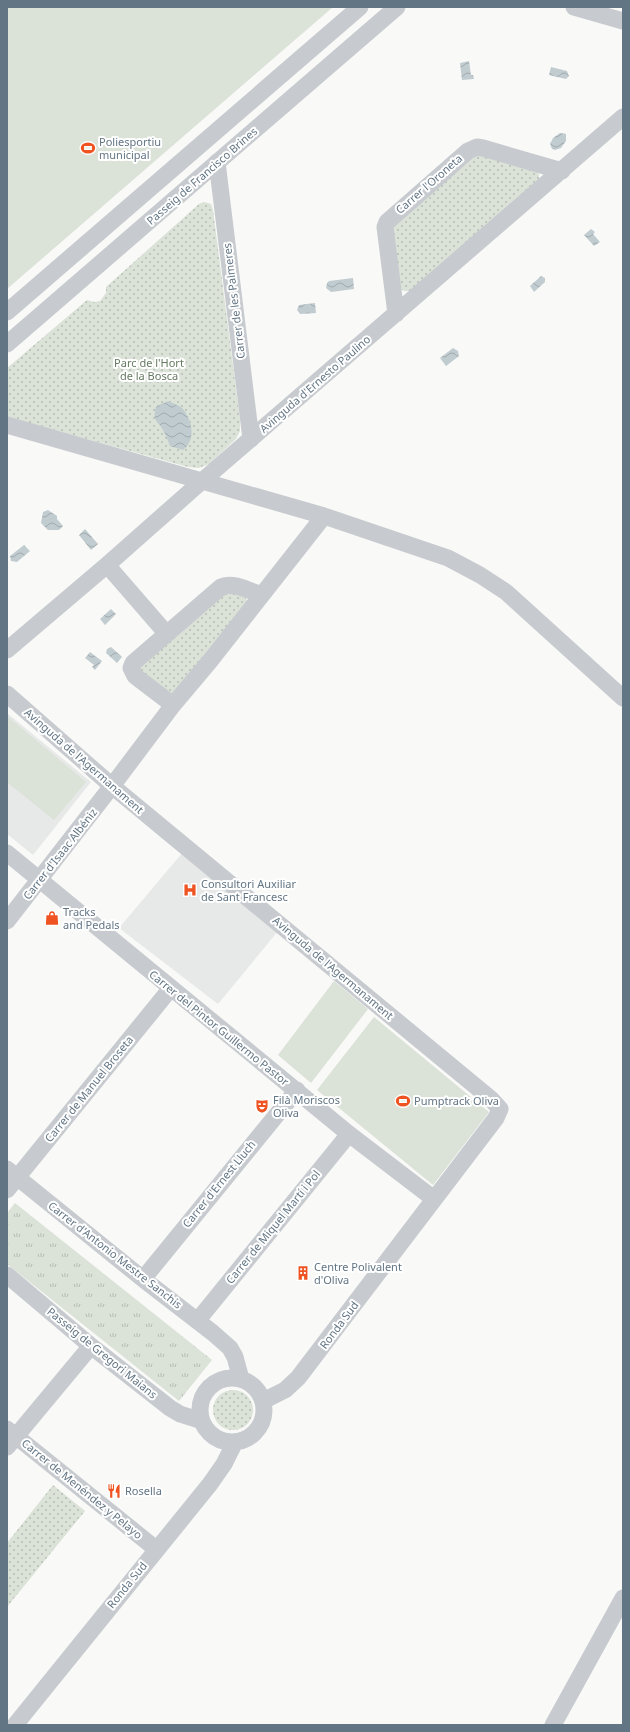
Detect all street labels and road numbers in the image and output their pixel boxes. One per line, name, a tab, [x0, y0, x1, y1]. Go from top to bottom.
street label: Passeig de Francisco Brines	[143, 123, 260, 228]
street label: Carrer l'Oroneta	[392, 151, 465, 217]
street label: Carrer de les Palmeres	[219, 242, 248, 360]
street label: Avinguda d'Ernesto Paulino	[256, 331, 373, 436]
street label: Avinguda de l'Agermanament	[22, 705, 147, 817]
street label: Carrer d'Isaac Albéniz	[19, 805, 100, 902]
street label: Avinguda de l'Agermanament	[270, 913, 397, 1023]
street label: Carrer del Pintor Guillermo Pastor	[146, 966, 293, 1089]
street label: Carrer de Manuel Broseta	[41, 1032, 136, 1145]
street label: Carrer d'Ernest Lluch	[179, 1137, 258, 1230]
street label: Carrer de Miquel Martí i Pol	[222, 1167, 323, 1287]
street label: Carrer d'Antonio Mestre Sanchis	[45, 1198, 185, 1312]
street label: Ronda Sud	[316, 1298, 361, 1351]
street label: Passeig de Gregori Maians	[44, 1304, 160, 1402]
street label: Carrer de Menéndez y Pelayo	[19, 1435, 146, 1542]
street label: Ronda Sud	[103, 1558, 150, 1611]

